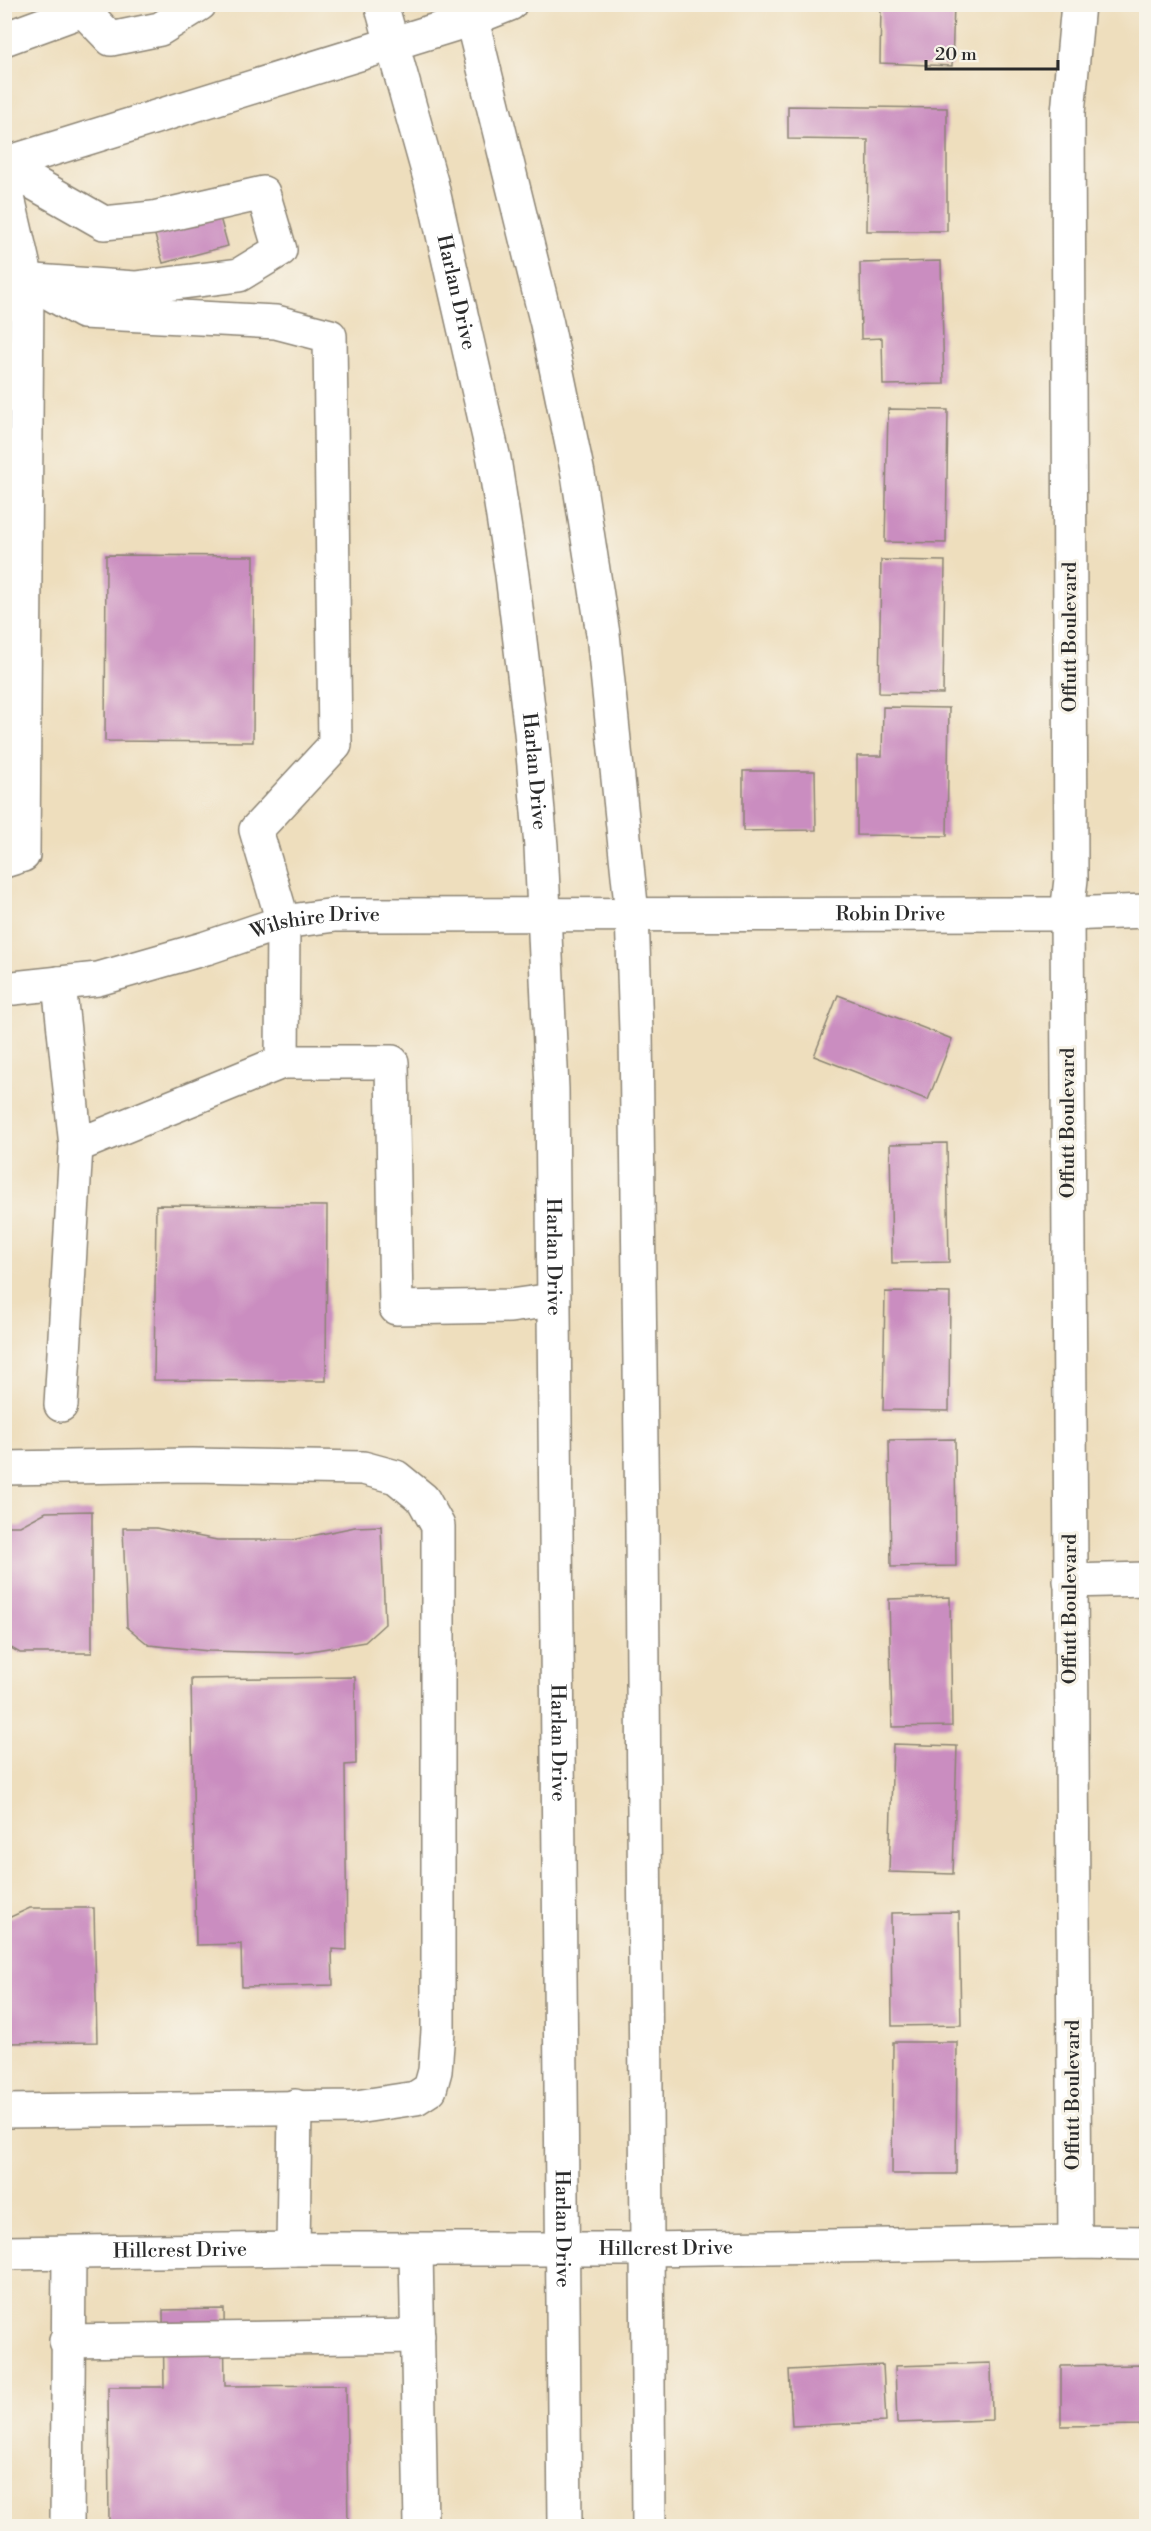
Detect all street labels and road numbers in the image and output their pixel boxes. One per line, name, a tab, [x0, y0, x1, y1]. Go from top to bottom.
street label: Harlan Drive	[431, 232, 481, 352]
street label: Offutt Boulevard	[1058, 561, 1083, 712]
street label: Harlan Drive	[516, 711, 552, 831]
street label: Wilshire Drive	[246, 902, 380, 945]
street label: Robin Drive	[835, 902, 945, 927]
street label: Offutt Boulevard	[1056, 1047, 1081, 1198]
street label: Harlan Drive	[540, 1198, 567, 1316]
street label: Offutt Boulevard	[1058, 1533, 1083, 1684]
street label: Harlan Drive	[545, 1684, 571, 1802]
street label: Offutt Boulevard	[1061, 2019, 1086, 2170]
street label: Harlan Drive	[549, 2170, 575, 2288]
street label: Hillcrest Drive	[599, 2235, 733, 2262]
street label: Hillcrest Drive	[113, 2237, 247, 2264]

